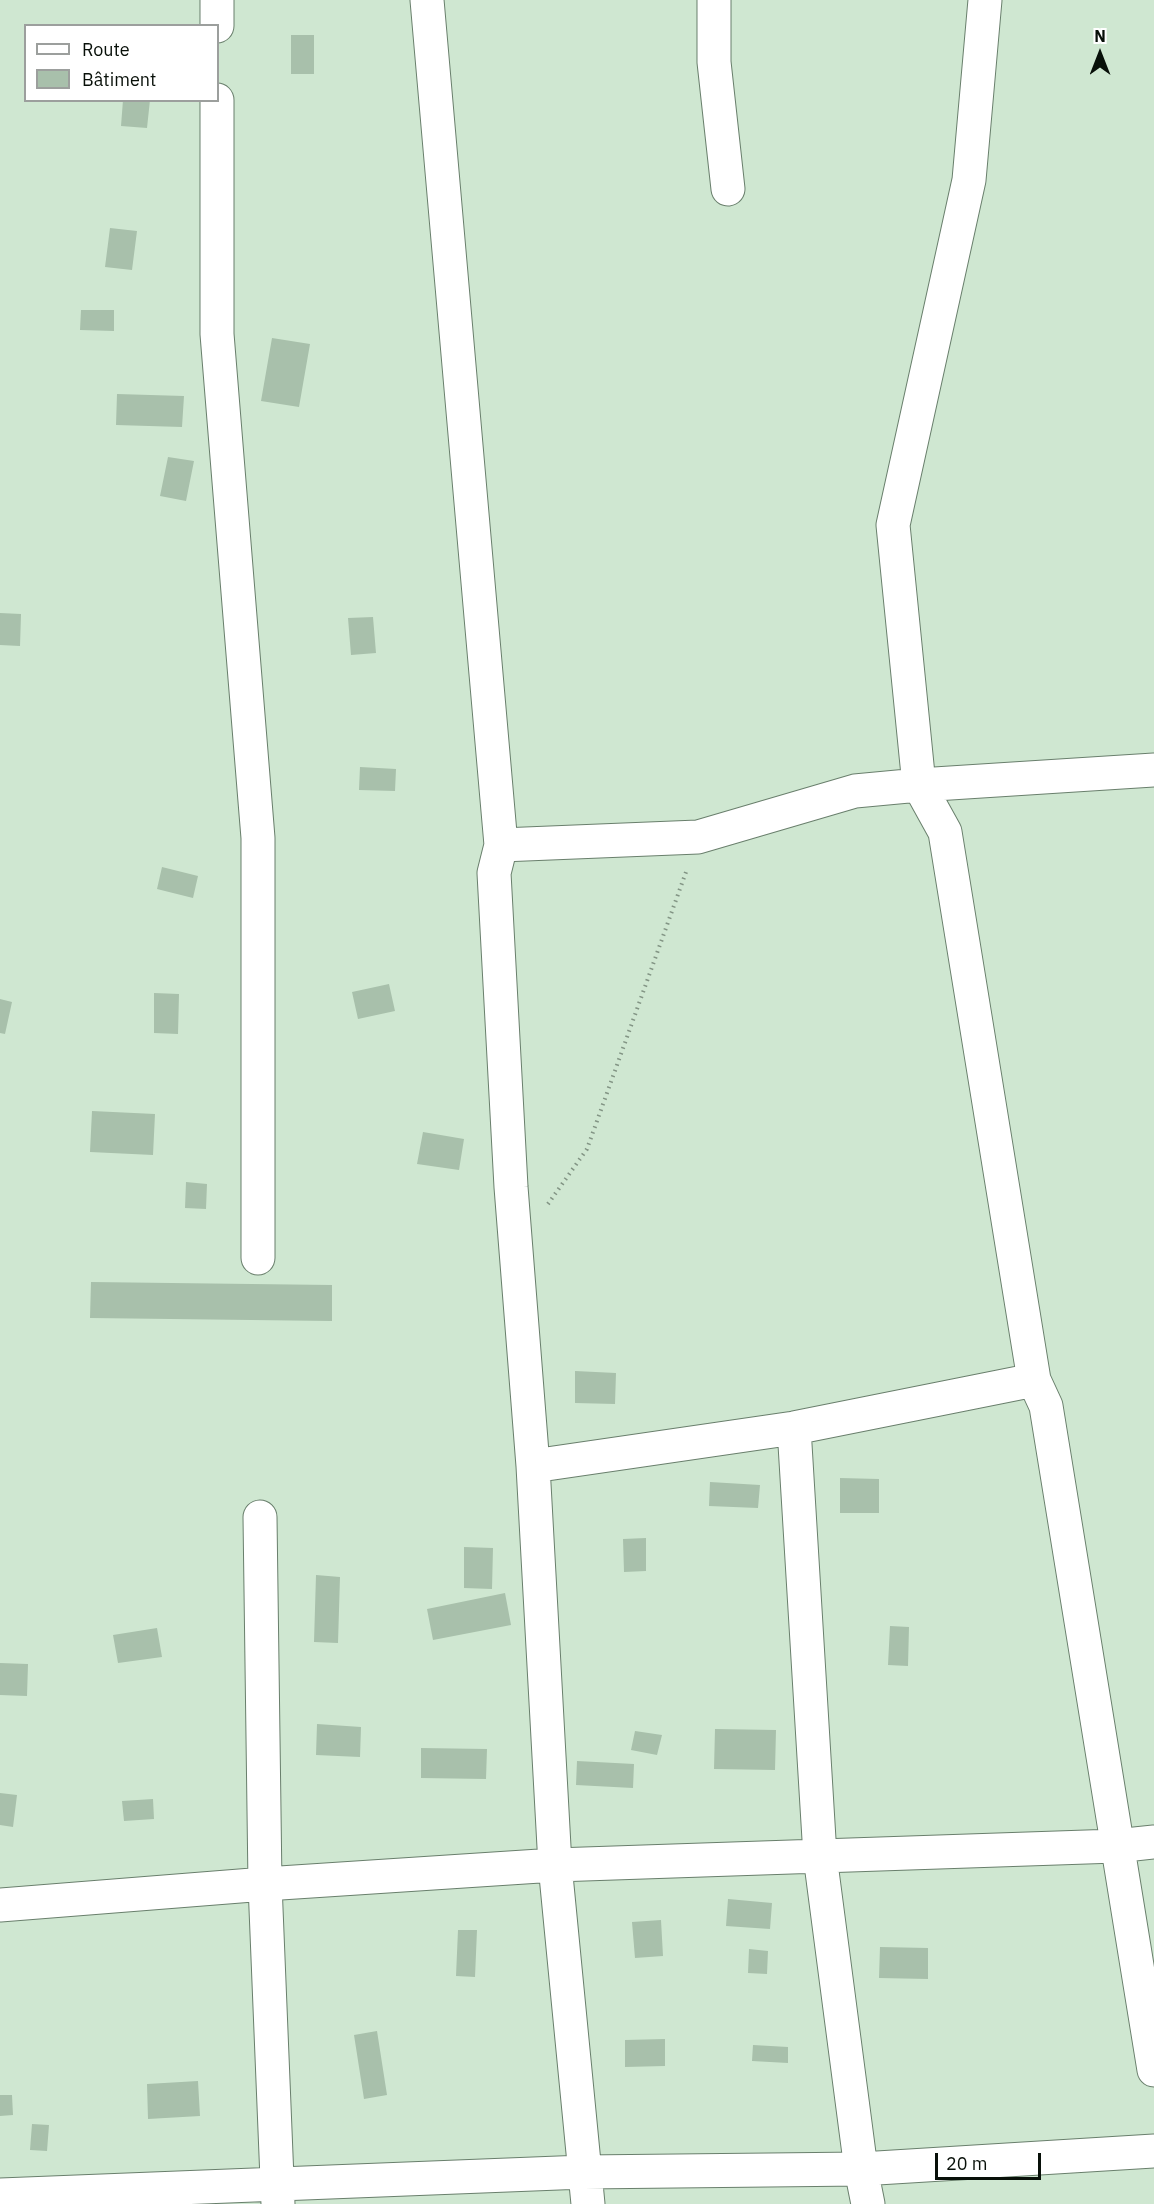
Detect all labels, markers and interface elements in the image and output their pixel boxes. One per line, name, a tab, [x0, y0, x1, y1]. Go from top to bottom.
legend	[24, 24, 219, 102]
north arrow	[1070, 24, 1130, 84]
text: N	[1094, 26, 1106, 46]
text: Route	[82, 38, 130, 61]
text: Bâtiment	[82, 68, 156, 91]
scale bar	[938, 2141, 1044, 2179]
text: 20 m	[946, 2152, 988, 2175]

